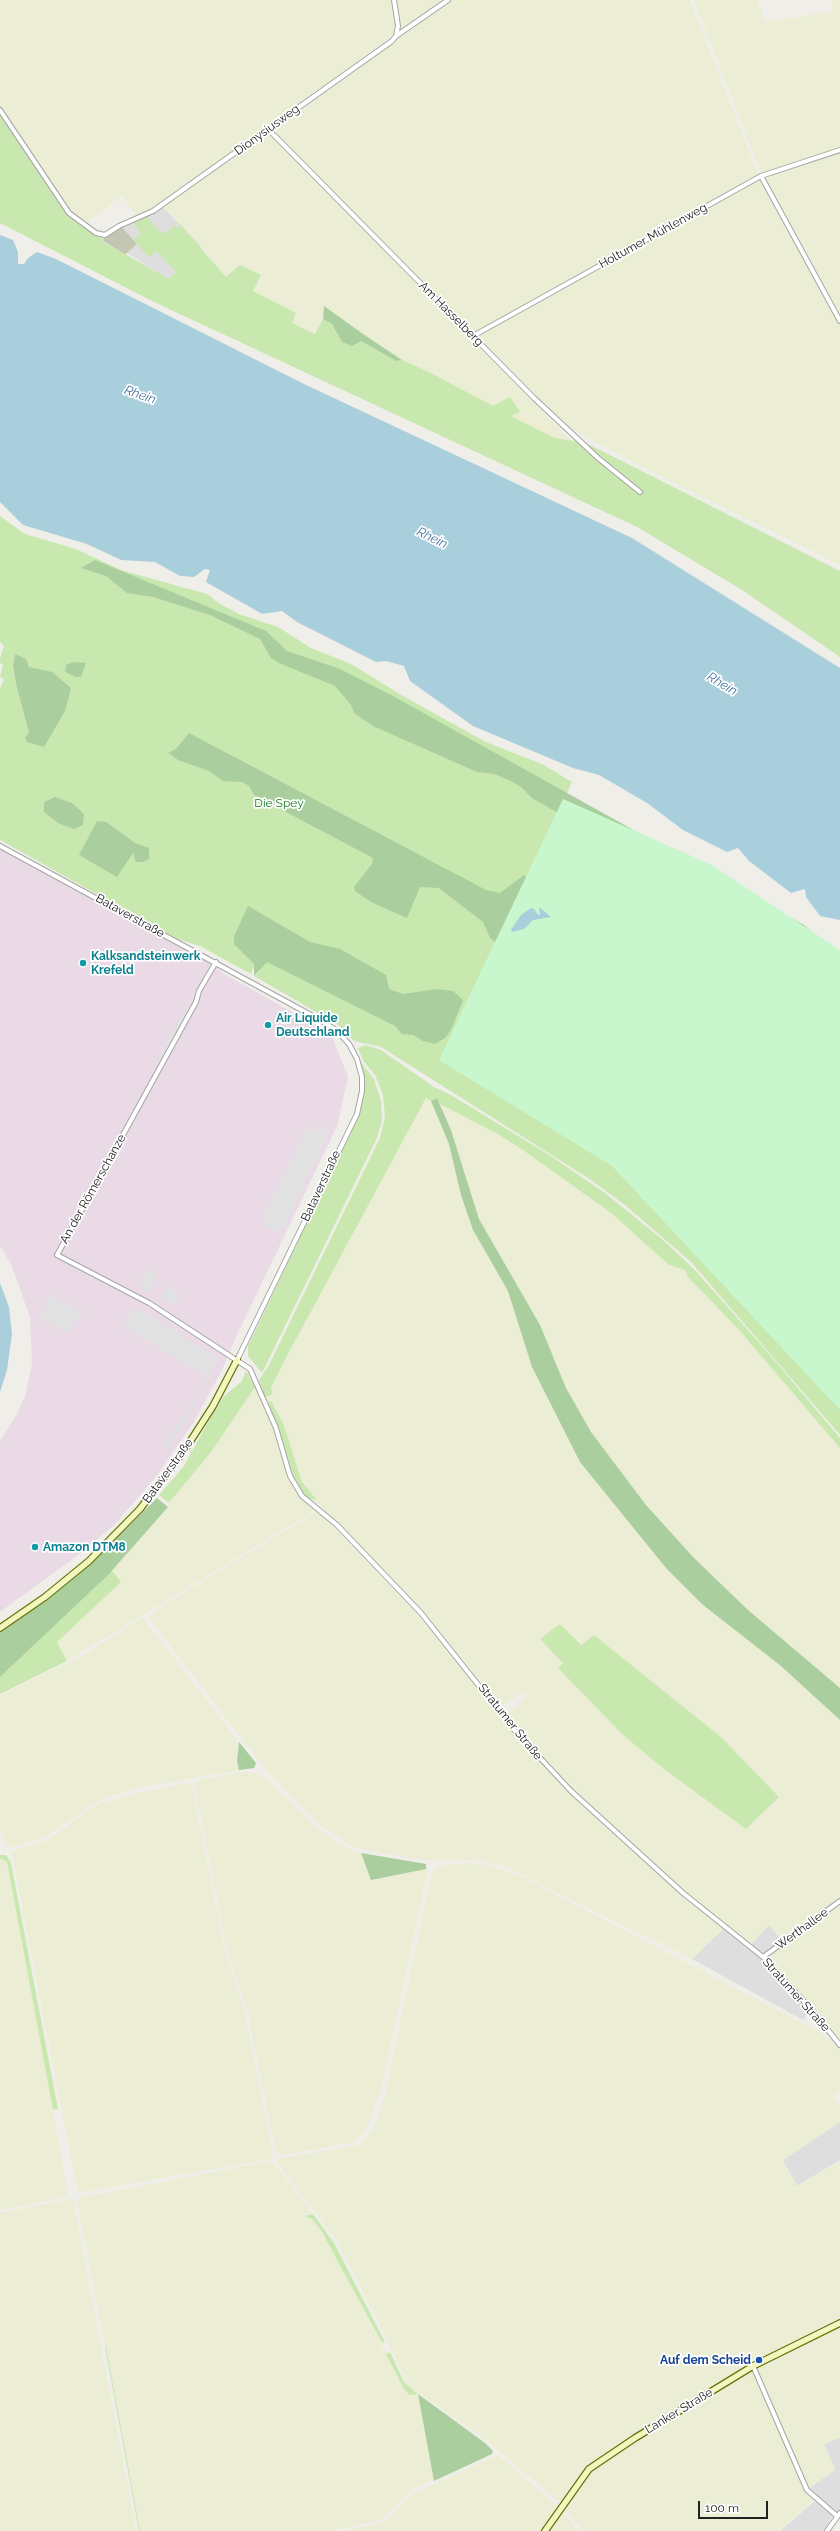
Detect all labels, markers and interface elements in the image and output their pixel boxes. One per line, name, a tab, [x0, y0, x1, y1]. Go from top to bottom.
street label: Dionysiusweg	[232, 102, 302, 158]
street label: Holtumer Mühlenweg	[596, 200, 710, 272]
street label: Am Hasselberg	[416, 279, 486, 349]
water label: Rhein	[122, 382, 158, 408]
water label: Rhein	[414, 524, 450, 552]
water label: Rhein	[704, 669, 740, 699]
park label: Die Spey	[254, 796, 304, 810]
street label: Bataverstraße	[93, 891, 167, 941]
place label: Kalksandsteinwerk Krefeld	[91, 949, 200, 977]
marker: Kalksandsteinwerk Krefeld	[78, 958, 88, 968]
place label: Air Liquide Deutschland	[276, 1011, 349, 1039]
marker: Air Liquide Deutschland	[263, 1020, 273, 1030]
street label: An der Römerschanze	[57, 1132, 129, 1246]
street label: Bataverstraße	[298, 1148, 344, 1224]
street label: Bataverstraße	[140, 1436, 196, 1506]
place label: Amazon DTM8	[43, 1540, 126, 1554]
marker: Amazon DTM8	[30, 1542, 40, 1552]
street label: Stratumer Straße	[475, 1681, 545, 1763]
street label: Werthallee	[773, 1905, 831, 1953]
street label: Stratumer Straße	[759, 1955, 833, 2035]
place label: Auf dem Scheid	[660, 2353, 751, 2367]
marker: Auf dem Scheid	[754, 2355, 764, 2365]
street label: Lanker Straße	[643, 2385, 715, 2437]
scale bar	[700, 2493, 770, 2519]
text: 100 m	[705, 2501, 739, 2515]

